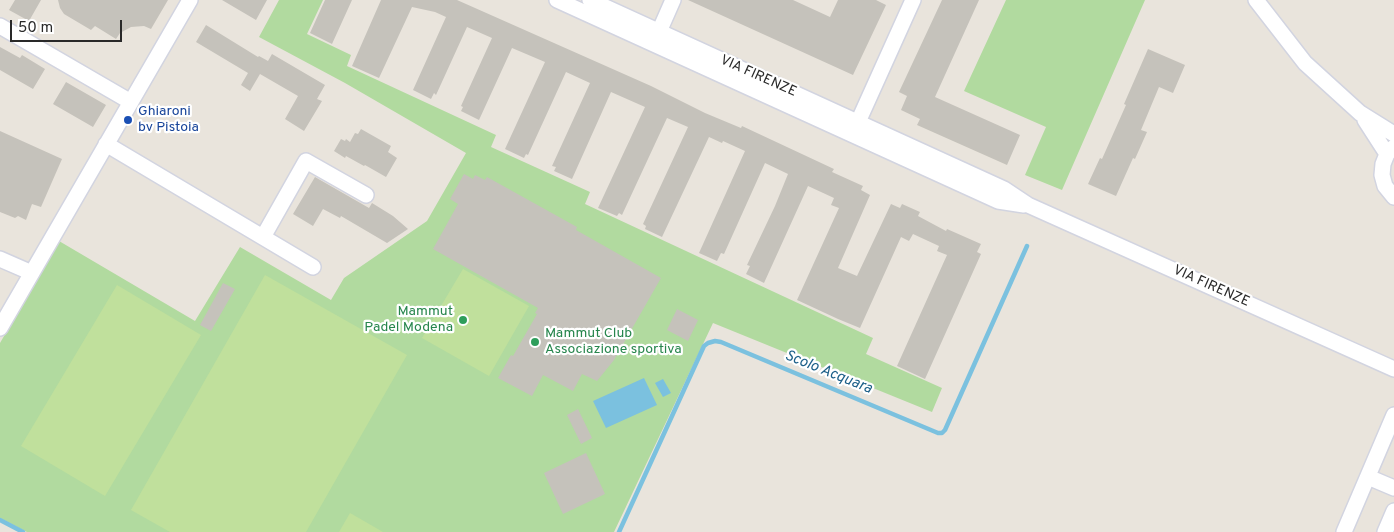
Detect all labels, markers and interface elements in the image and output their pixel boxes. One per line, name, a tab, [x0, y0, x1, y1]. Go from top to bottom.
scale bar	[12, 10, 125, 42]
text: 50 m	[18, 19, 53, 38]
street label: VIA FIRENZE	[717, 53, 799, 101]
place label: Ghiaroni bv Pistoia	[138, 104, 199, 136]
marker: Ghiaroni bv Pistoia	[122, 114, 134, 126]
street label: VIA FIRENZE	[1170, 263, 1252, 311]
place label: Mammut Padel Modena	[364, 304, 453, 336]
marker: Mammut Padel Modena	[457, 314, 469, 326]
place label: Mammut Club Associazione sportiva	[545, 326, 682, 358]
marker: Mammut Club Associazione sportiva	[529, 336, 541, 348]
water label: Scolo Acquara	[782, 347, 874, 399]

